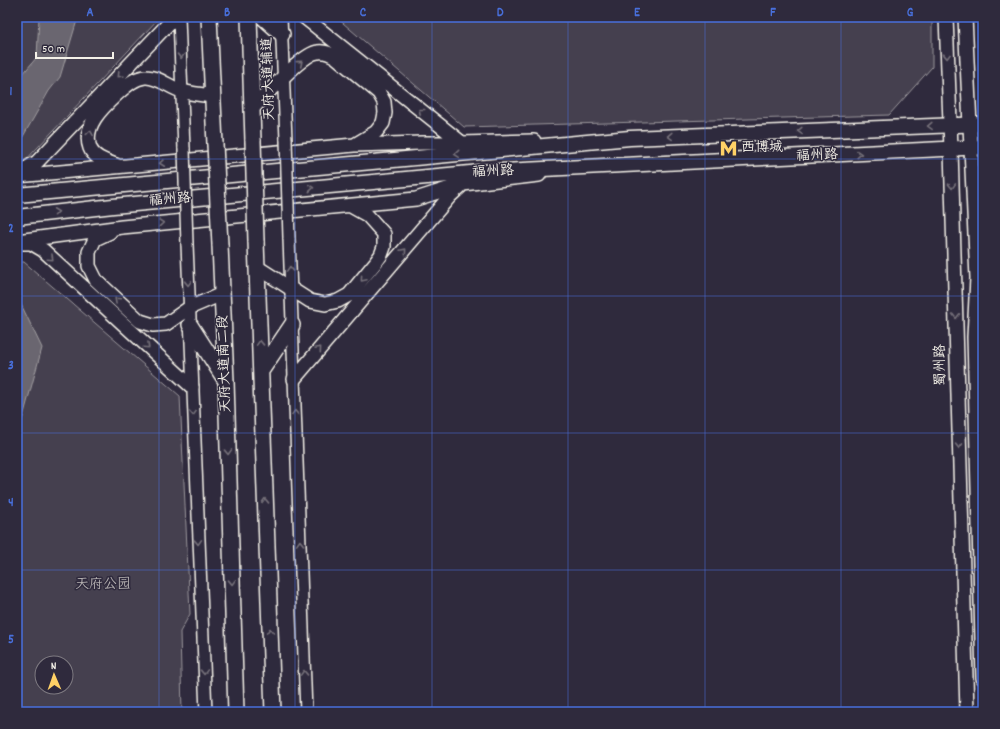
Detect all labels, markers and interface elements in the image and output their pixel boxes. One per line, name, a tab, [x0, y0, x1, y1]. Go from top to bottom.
text: A	[86, 4, 94, 23]
text: B	[224, 4, 230, 23]
text: C	[360, 4, 367, 23]
text: D	[497, 4, 504, 23]
text: E	[634, 4, 641, 23]
text: F	[770, 4, 776, 23]
text: G	[907, 4, 914, 23]
scale bar	[36, 34, 113, 60]
street label: 天府大道辅道	[258, 37, 280, 121]
text: 50 m	[42, 41, 65, 58]
one-way arrow	[176, 53, 185, 59]
one-way arrow	[943, 53, 952, 59]
one-way arrow	[295, 60, 303, 67]
one-way arrow	[117, 70, 125, 78]
text: 1	[10, 83, 13, 102]
one-way arrow	[418, 108, 425, 115]
one-way arrow	[927, 122, 933, 130]
one-way arrow	[797, 127, 803, 135]
one-way arrow	[85, 130, 94, 136]
one-way arrow	[667, 132, 673, 140]
metro station icon: 西博城	[718, 138, 738, 158]
place label: 西博城	[741, 138, 783, 158]
street label: 福州路	[796, 145, 838, 167]
one-way arrow	[454, 149, 460, 158]
one-way arrow	[856, 149, 862, 158]
one-way arrow	[159, 159, 165, 168]
street label: 福州路	[472, 161, 514, 183]
one-way arrow	[308, 183, 314, 192]
one-way arrow	[948, 183, 957, 189]
street label: 福州路	[148, 188, 192, 212]
one-way arrow	[53, 208, 59, 217]
one-way arrow	[158, 219, 164, 228]
text: 2	[8, 220, 14, 239]
one-way arrow	[400, 248, 407, 255]
one-way arrow	[47, 253, 54, 260]
one-way arrow	[286, 266, 294, 272]
one-way arrow	[360, 274, 367, 281]
one-way arrow	[184, 280, 193, 286]
one-way arrow	[114, 298, 121, 305]
one-way arrow	[952, 313, 960, 319]
street label: 天府大道南二段	[213, 315, 237, 413]
one-way arrow	[256, 340, 264, 346]
one-way arrow	[142, 341, 150, 348]
street label: 蜀州路	[931, 344, 951, 386]
one-way arrow	[315, 347, 322, 354]
text: 3	[8, 357, 14, 376]
one-way arrow	[189, 410, 197, 416]
one-way arrow	[291, 410, 300, 416]
one-way arrow	[955, 443, 963, 449]
one-way arrow	[224, 449, 232, 455]
text: 4	[8, 494, 14, 513]
one-way arrow	[261, 498, 270, 504]
one-way arrow	[194, 539, 203, 545]
one-way arrow	[296, 540, 304, 546]
park label: 天府公园	[75, 575, 131, 595]
one-way arrow	[228, 579, 236, 585]
one-way arrow	[266, 628, 274, 634]
text: 5	[8, 631, 14, 650]
north arrow	[34, 655, 74, 695]
text: N	[51, 659, 57, 675]
one-way arrow	[200, 669, 208, 675]
one-way arrow	[300, 670, 309, 676]

